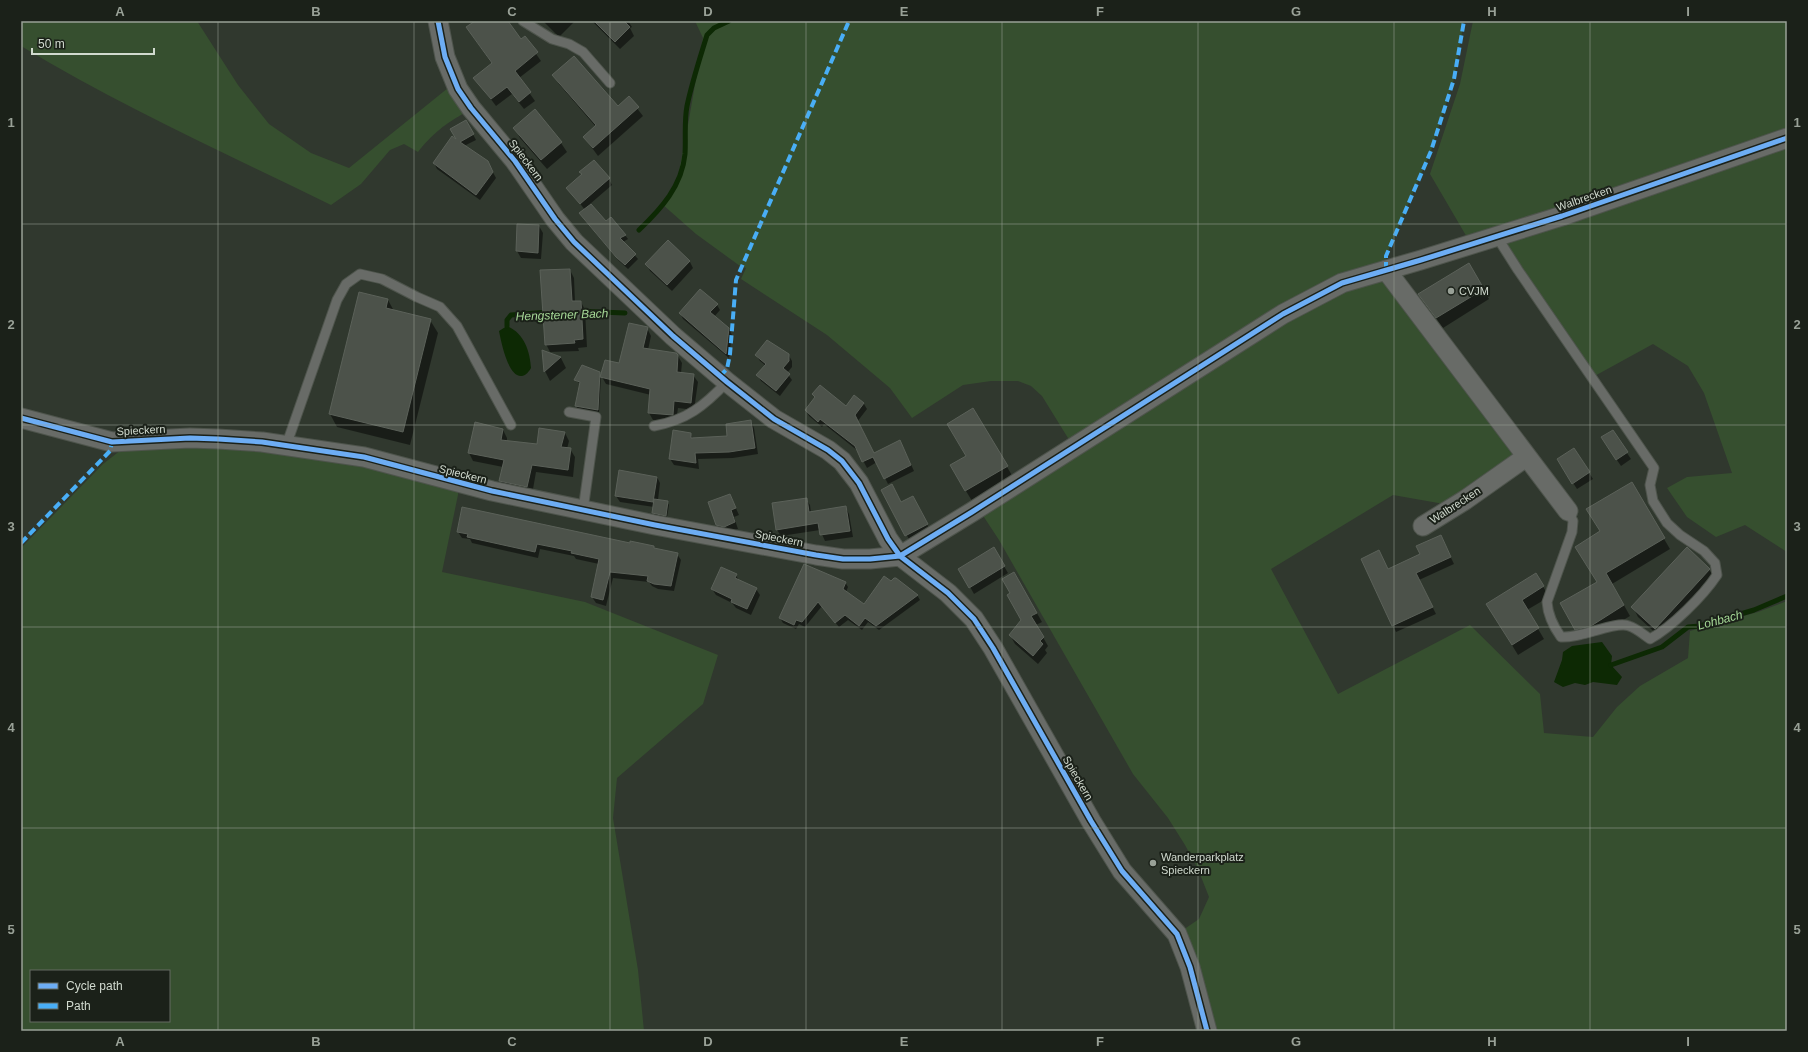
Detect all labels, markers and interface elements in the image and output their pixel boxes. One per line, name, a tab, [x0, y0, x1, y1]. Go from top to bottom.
text: A	[115, 4, 125, 19]
text: B	[311, 4, 321, 19]
text: C	[507, 4, 517, 19]
text: D	[703, 4, 713, 19]
text: E	[900, 4, 909, 19]
text: F	[1096, 4, 1104, 19]
text: G	[1291, 4, 1301, 19]
text: H	[1487, 4, 1497, 19]
text: I	[1686, 4, 1690, 19]
scale bar	[32, 30, 154, 56]
text: 50 m	[38, 37, 65, 51]
text: 1	[7, 115, 15, 130]
text: 1	[1793, 115, 1801, 130]
street label: Spieckern	[506, 137, 546, 183]
street label: Walbrecken	[1555, 183, 1613, 213]
place label: CVJM	[1459, 285, 1489, 297]
marker: CVJM	[1446, 286, 1456, 296]
water label: Hengstener Bach	[515, 306, 609, 324]
text: 2	[7, 317, 15, 332]
text: 2	[1793, 317, 1801, 332]
street label: Spieckern	[116, 423, 166, 437]
street label: Spieckern	[438, 462, 488, 486]
street label: Walbrecken	[1428, 484, 1482, 526]
text: 3	[7, 519, 15, 534]
text: 3	[1793, 519, 1801, 534]
street label: Spieckern	[754, 527, 804, 549]
water label: Lohbach	[1696, 607, 1744, 633]
text: 4	[7, 720, 15, 735]
text: 4	[1793, 720, 1801, 735]
street label: Spieckern	[1061, 754, 1095, 802]
place label: Wanderparkplatz Spieckern	[1161, 851, 1244, 876]
marker: Wanderparkplatz Spieckern	[1148, 858, 1158, 868]
text: 5	[7, 922, 15, 937]
text: 5	[1793, 922, 1801, 937]
legend	[30, 970, 170, 1022]
text: Cycle path	[66, 979, 123, 993]
text: Path	[66, 999, 91, 1013]
text: A	[115, 1034, 125, 1049]
text: B	[311, 1034, 321, 1049]
text: C	[507, 1034, 517, 1049]
text: D	[703, 1034, 713, 1049]
text: E	[900, 1034, 909, 1049]
text: F	[1096, 1034, 1104, 1049]
text: G	[1291, 1034, 1301, 1049]
text: H	[1487, 1034, 1497, 1049]
text: I	[1686, 1034, 1690, 1049]

